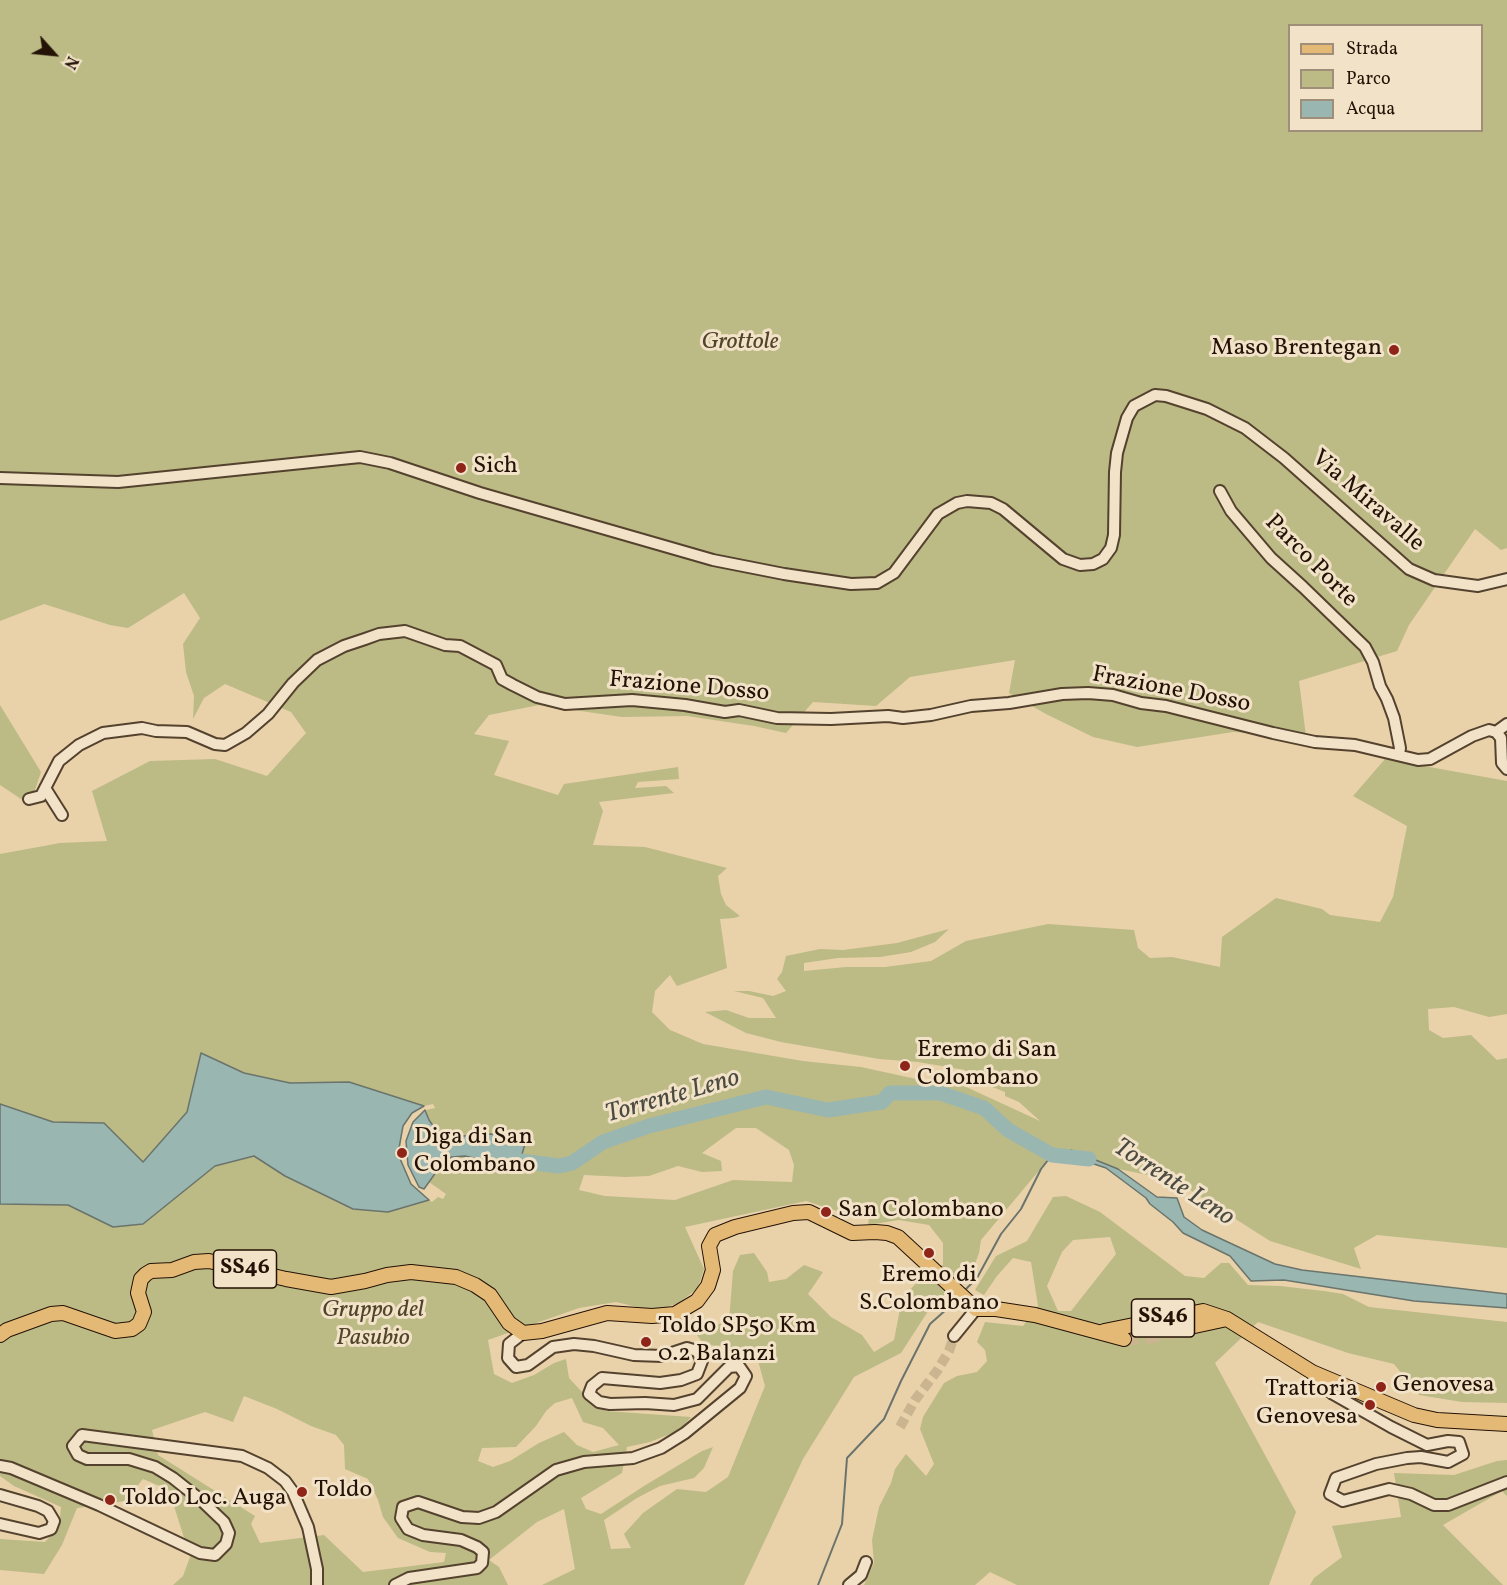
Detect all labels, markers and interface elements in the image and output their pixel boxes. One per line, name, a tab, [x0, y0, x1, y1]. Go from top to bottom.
north arrow	[24, 24, 84, 84]
legend	[1288, 24, 1483, 132]
text: Strada	[1346, 37, 1398, 62]
text: N	[58, 52, 82, 72]
text: Parco	[1346, 67, 1391, 92]
text: Acqua	[1346, 97, 1395, 122]
park label: Grottole	[702, 330, 778, 358]
place label: Maso Brentegan	[1211, 336, 1382, 364]
marker: Maso Brentegan	[1387, 343, 1401, 357]
street label: Via Miravalle	[1305, 445, 1429, 559]
place label: Sich	[473, 454, 518, 482]
marker: Sich	[454, 461, 468, 475]
street label: Parco Porte	[1257, 509, 1363, 615]
street label: Frazione Dosso	[1089, 662, 1253, 720]
street label: Frazione Dosso	[608, 667, 770, 709]
place label: Eremo di San Colombano	[917, 1038, 1057, 1094]
marker: Eremo di San Colombano	[898, 1059, 912, 1073]
water label: Torrente Leno	[602, 1064, 744, 1132]
place label: Diga di San Colombano	[414, 1125, 536, 1181]
water label: Torrente Leno	[1107, 1133, 1239, 1235]
marker: Diga di San Colombano	[395, 1146, 409, 1160]
place label: San Colombano	[838, 1198, 1004, 1226]
marker: San Colombano	[819, 1205, 833, 1219]
marker: Eremo di S.Colombano	[922, 1246, 936, 1260]
road number: SS46	[214, 1250, 276, 1288]
place label: Eremo di S.Colombano	[859, 1263, 999, 1319]
park label: Gruppo del Pasubio	[322, 1298, 424, 1354]
road number: SS46	[1132, 1299, 1194, 1337]
place label: Toldo SP50 Km 0.2 Balanzi	[658, 1314, 816, 1370]
marker: Toldo SP50 Km 0.2 Balanzi	[639, 1335, 653, 1349]
place label: Genovesa	[1393, 1373, 1495, 1401]
place label: Trattoria Genovesa	[1256, 1377, 1358, 1433]
marker: Genovesa	[1374, 1380, 1388, 1394]
marker: Trattoria Genovesa	[1363, 1398, 1377, 1412]
place label: Toldo	[314, 1478, 372, 1506]
marker: Toldo	[295, 1485, 309, 1499]
place label: Toldo Loc. Auga	[122, 1486, 287, 1514]
marker: Toldo Loc. Auga	[103, 1493, 117, 1507]

